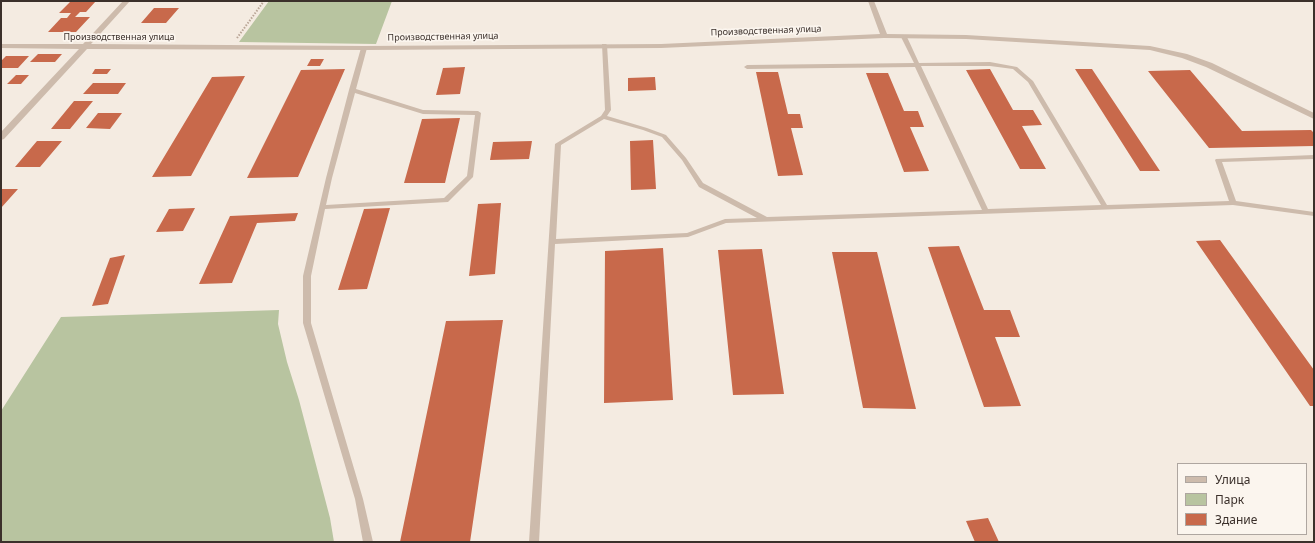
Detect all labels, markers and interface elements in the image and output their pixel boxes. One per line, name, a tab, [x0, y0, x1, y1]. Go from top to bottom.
street label: Производственная улица	[710, 24, 822, 38]
street label: Производственная улица	[387, 31, 499, 43]
street label: Производственная улица	[64, 32, 174, 42]
legend	[1177, 463, 1307, 535]
text: Улица	[1215, 471, 1250, 488]
text: Парк	[1215, 491, 1244, 508]
text: Здание	[1215, 511, 1257, 528]

